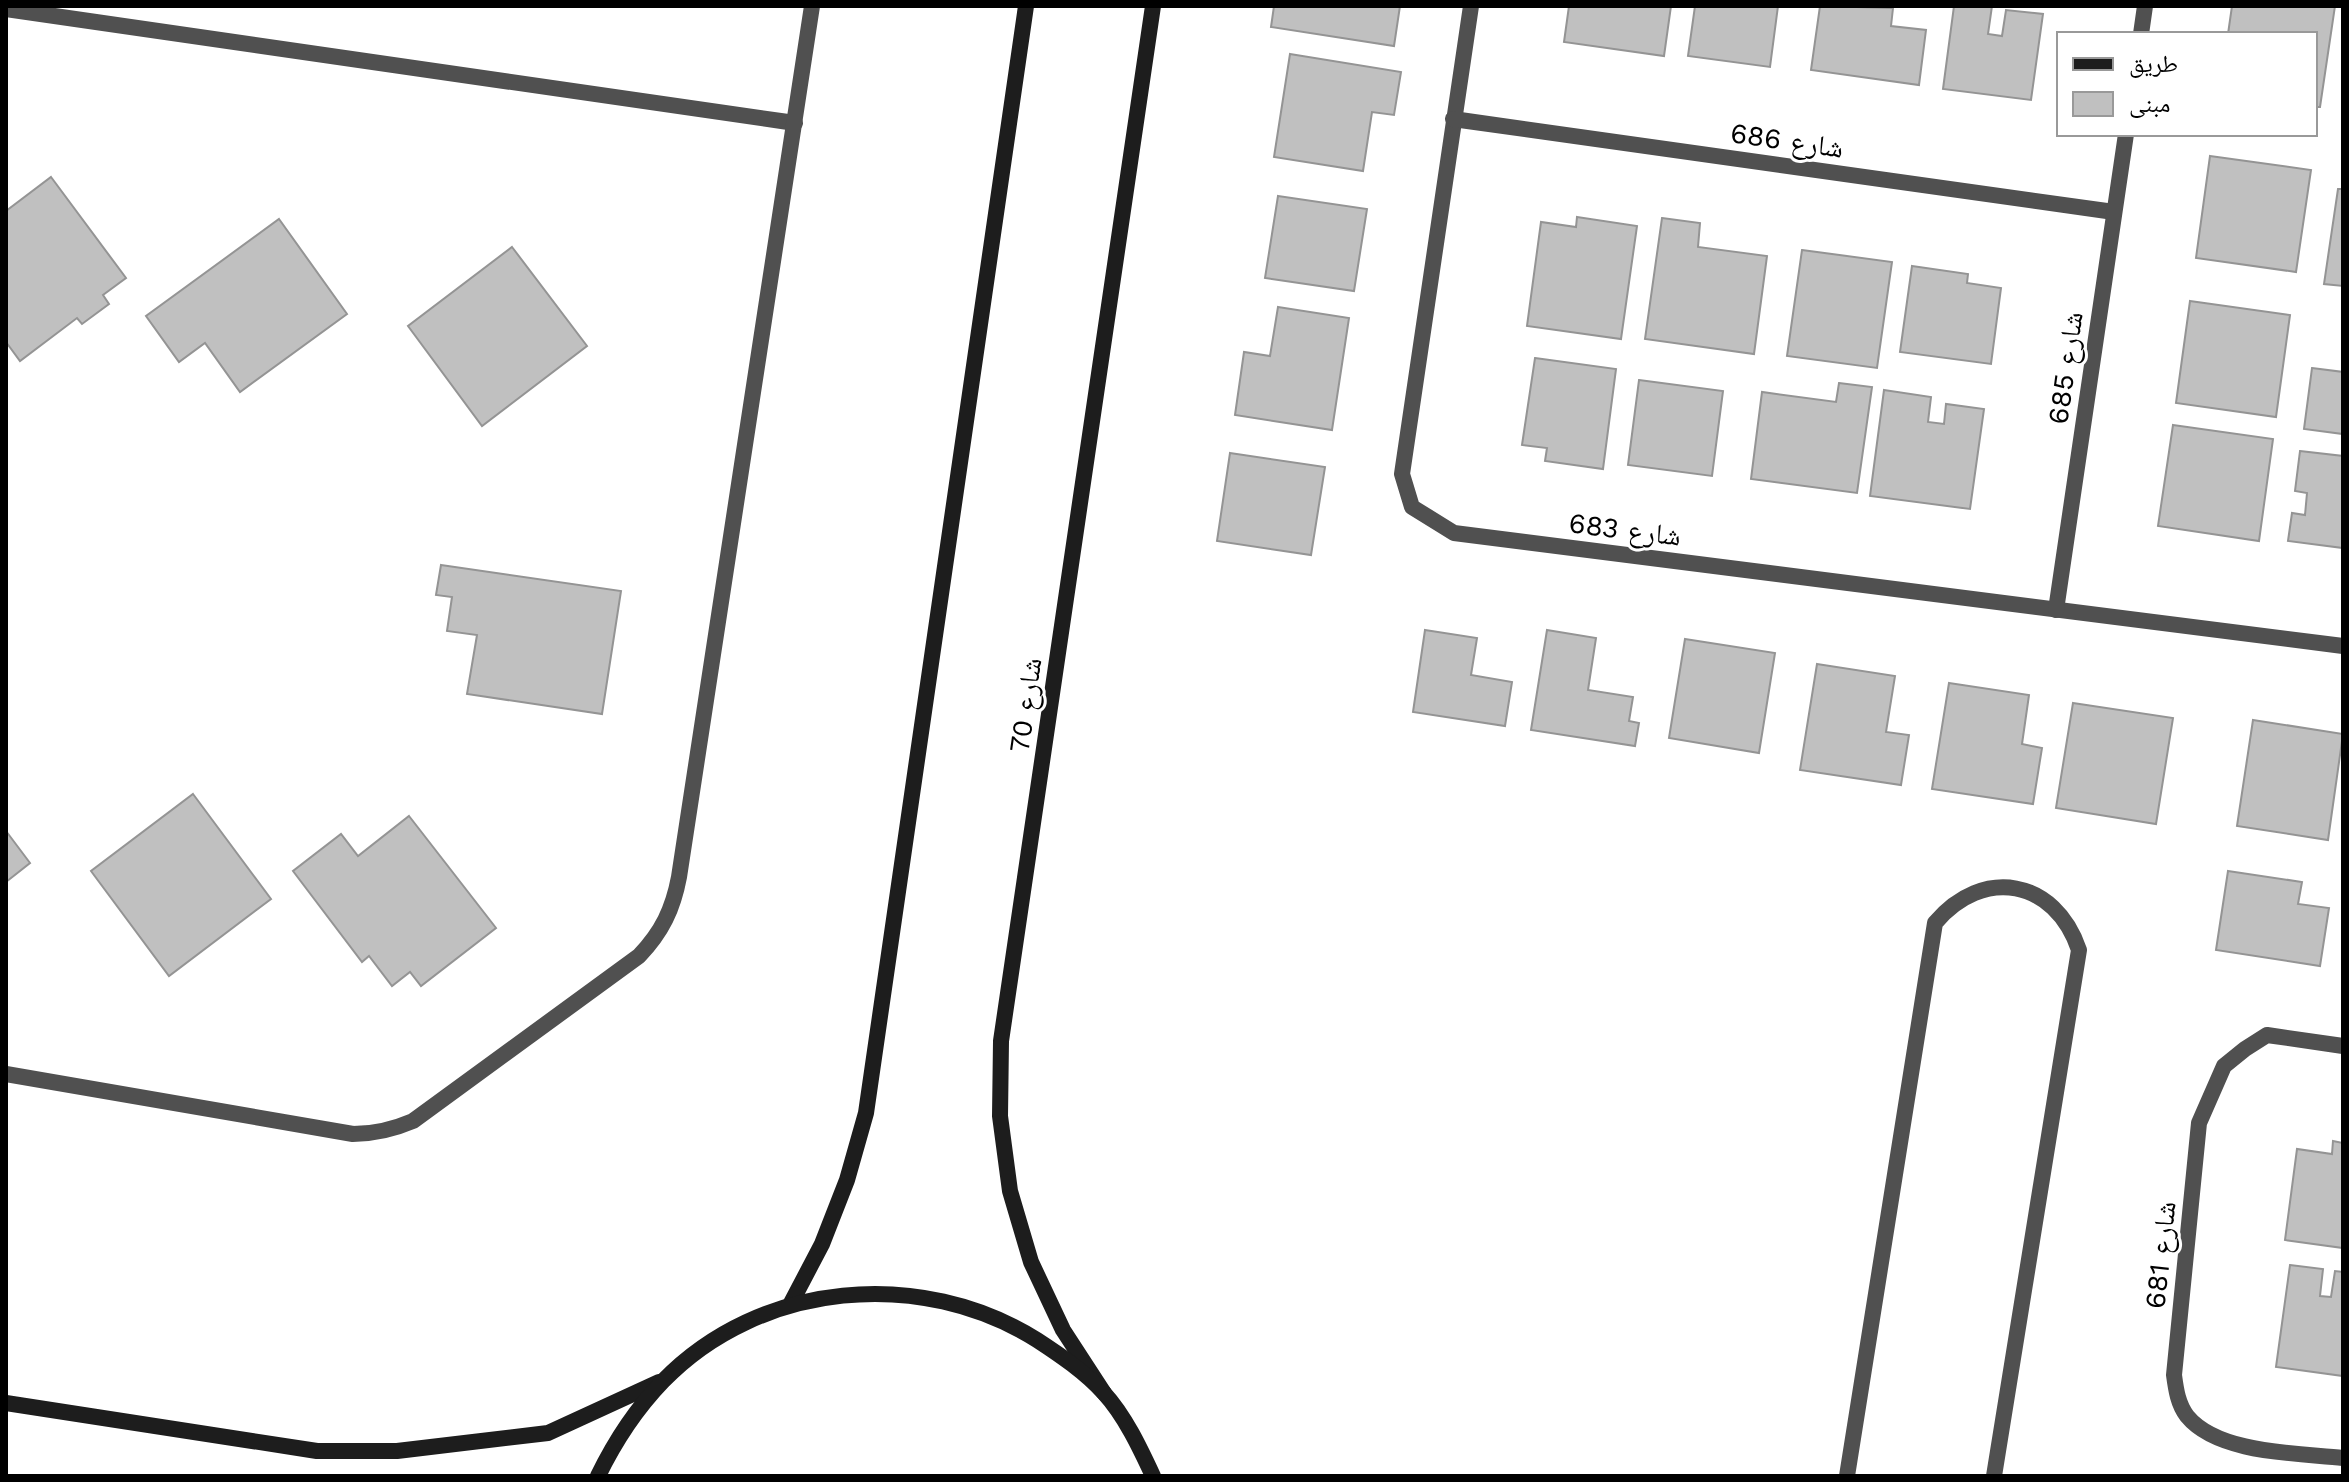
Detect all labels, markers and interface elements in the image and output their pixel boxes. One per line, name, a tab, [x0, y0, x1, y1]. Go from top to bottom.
legend	[2057, 32, 2317, 136]
text: طريق	[2129, 50, 2178, 78]
text: مبنى	[2129, 90, 2170, 118]
street label: شارع 686	[1728, 116, 1846, 166]
street label: شارع 685	[2041, 310, 2091, 427]
street label: شارع 683	[1567, 506, 1683, 554]
street label: شارع 70	[1003, 656, 1049, 755]
street label: شارع 681	[2138, 1200, 2184, 1311]

